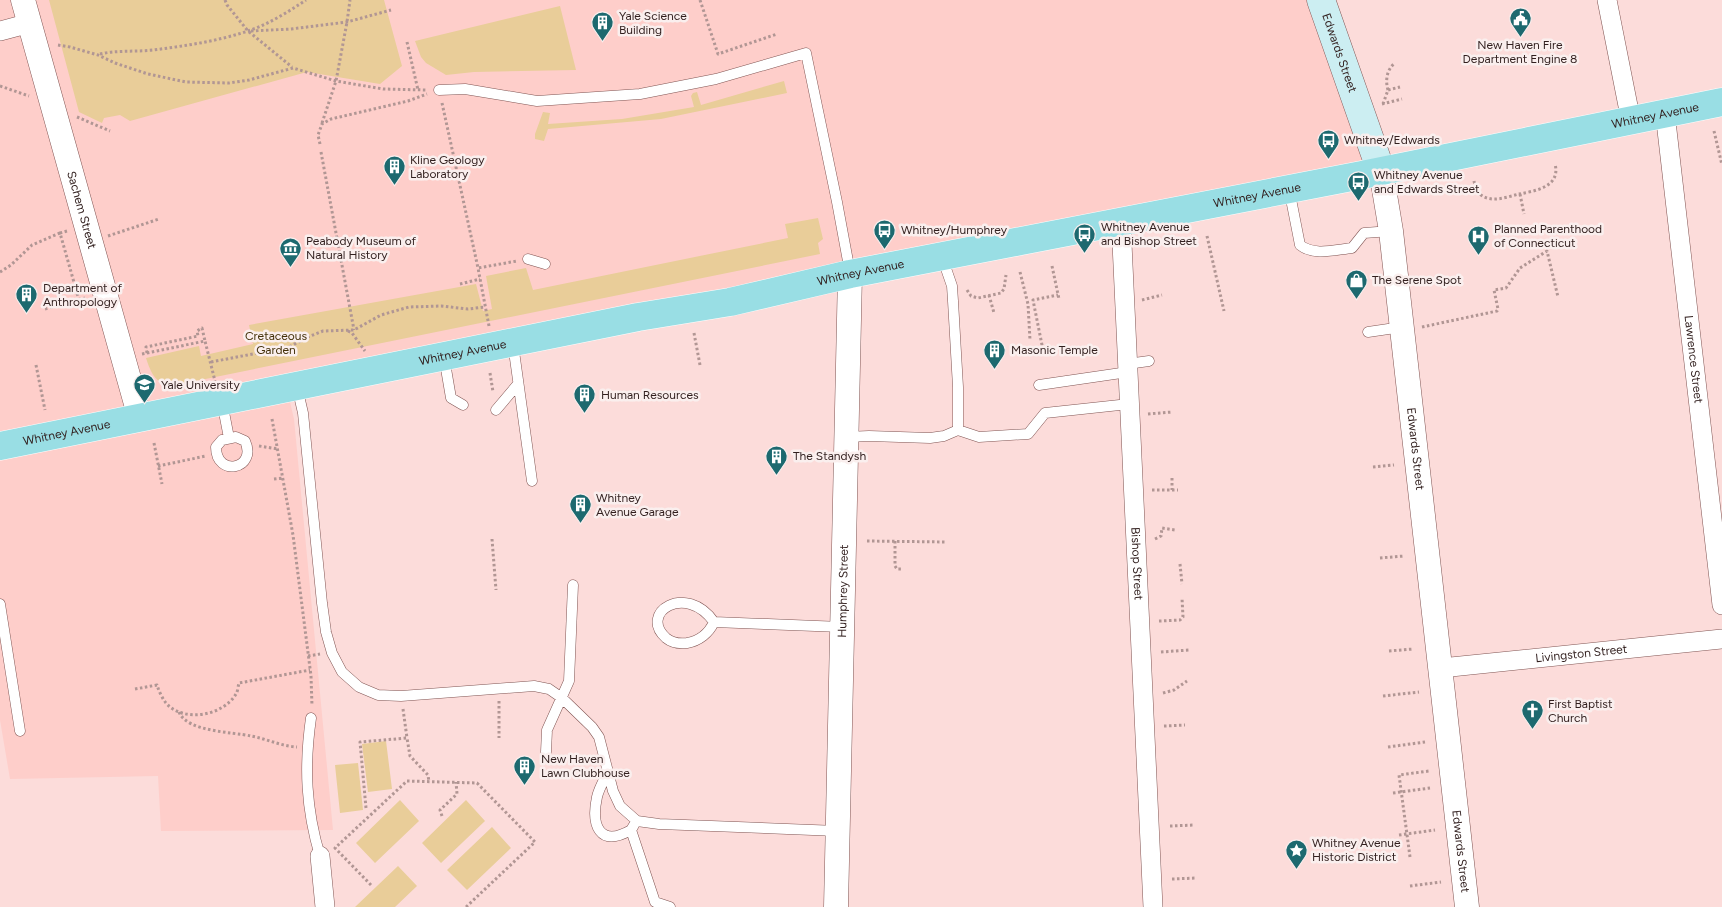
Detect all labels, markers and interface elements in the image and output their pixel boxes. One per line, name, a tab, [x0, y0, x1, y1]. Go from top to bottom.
public building icon: New Haven Fire Department Engine 8	[1508, 6, 1532, 37]
place label: Yale Science Building	[619, 9, 687, 37]
building icon: Yale Science Building	[591, 11, 615, 42]
street label: Edwards Street	[1319, 11, 1360, 95]
place label: New Haven Fire Department Engine 8	[1463, 38, 1577, 66]
street label: Whitney Avenue	[1610, 100, 1700, 131]
bus stop icon: Whitney/Edwards	[1316, 128, 1340, 159]
place label: Whitney/Edwards	[1344, 133, 1440, 147]
place label: Kline Geology Laboratory	[410, 153, 485, 181]
building icon: Kline Geology Laboratory	[382, 155, 406, 186]
place label: Whitney Avenue and Edwards Street	[1374, 168, 1480, 196]
street label: Sachem Street	[64, 169, 99, 251]
bus stop icon: Whitney Avenue and Edwards Street	[1346, 170, 1370, 201]
street label: Whitney Avenue	[1212, 180, 1302, 211]
bus stop icon: Whitney/Humphrey	[873, 218, 897, 249]
place label: Whitney Avenue and Bishop Street	[1101, 220, 1197, 248]
bus stop icon: Whitney Avenue and Bishop Street	[1073, 222, 1097, 253]
place label: Planned Parenthood of Connecticut	[1494, 222, 1602, 250]
place label: Whitney/Humphrey	[901, 223, 1008, 237]
hospital icon: Planned Parenthood of Connecticut	[1466, 224, 1490, 255]
place label: Peabody Museum of Natural History	[306, 234, 417, 262]
museum icon: Peabody Museum of Natural History	[278, 236, 302, 267]
street label: Whitney Avenue	[816, 257, 906, 288]
shop icon: The Serene Spot	[1344, 268, 1368, 299]
place label: The Serene Spot	[1372, 273, 1462, 287]
place label: Department of Anthropology	[43, 281, 123, 309]
building icon: Department of Anthropology	[15, 283, 39, 314]
street label: Lawrence Street	[1681, 314, 1706, 405]
park label: Cretaceous Garden	[245, 329, 307, 357]
street label: Whitney Avenue	[418, 337, 508, 368]
building icon: Masonic Temple	[983, 338, 1007, 369]
place label: Masonic Temple	[1011, 343, 1098, 357]
school or university icon: Yale University	[133, 373, 157, 404]
place label: Yale University	[161, 378, 240, 392]
building icon: Human Resources	[573, 383, 597, 414]
place label: Human Resources	[601, 388, 699, 402]
street label: Edwards Street	[1404, 407, 1427, 491]
street label: Whitney Avenue	[22, 417, 112, 448]
building icon: The Standysh	[765, 444, 789, 475]
place label: The Standysh	[793, 449, 866, 463]
place label: Whitney Avenue Garage	[596, 491, 679, 519]
building icon: Whitney Avenue Garage	[568, 493, 592, 524]
street label: Bishop Street	[1128, 527, 1146, 601]
street label: Humphrey Street	[835, 544, 851, 638]
street label: Livingston Street	[1535, 642, 1628, 665]
place label: First Baptist Church	[1548, 697, 1613, 725]
church icon: First Baptist Church	[1520, 699, 1544, 730]
place label: New Haven Lawn Clubhouse	[541, 752, 630, 780]
building icon: New Haven Lawn Clubhouse	[513, 754, 537, 785]
street label: Edwards Street	[1449, 809, 1472, 894]
place label: Whitney Avenue Historic District	[1312, 836, 1401, 864]
place icon: Whitney Avenue Historic District	[1284, 838, 1308, 869]

